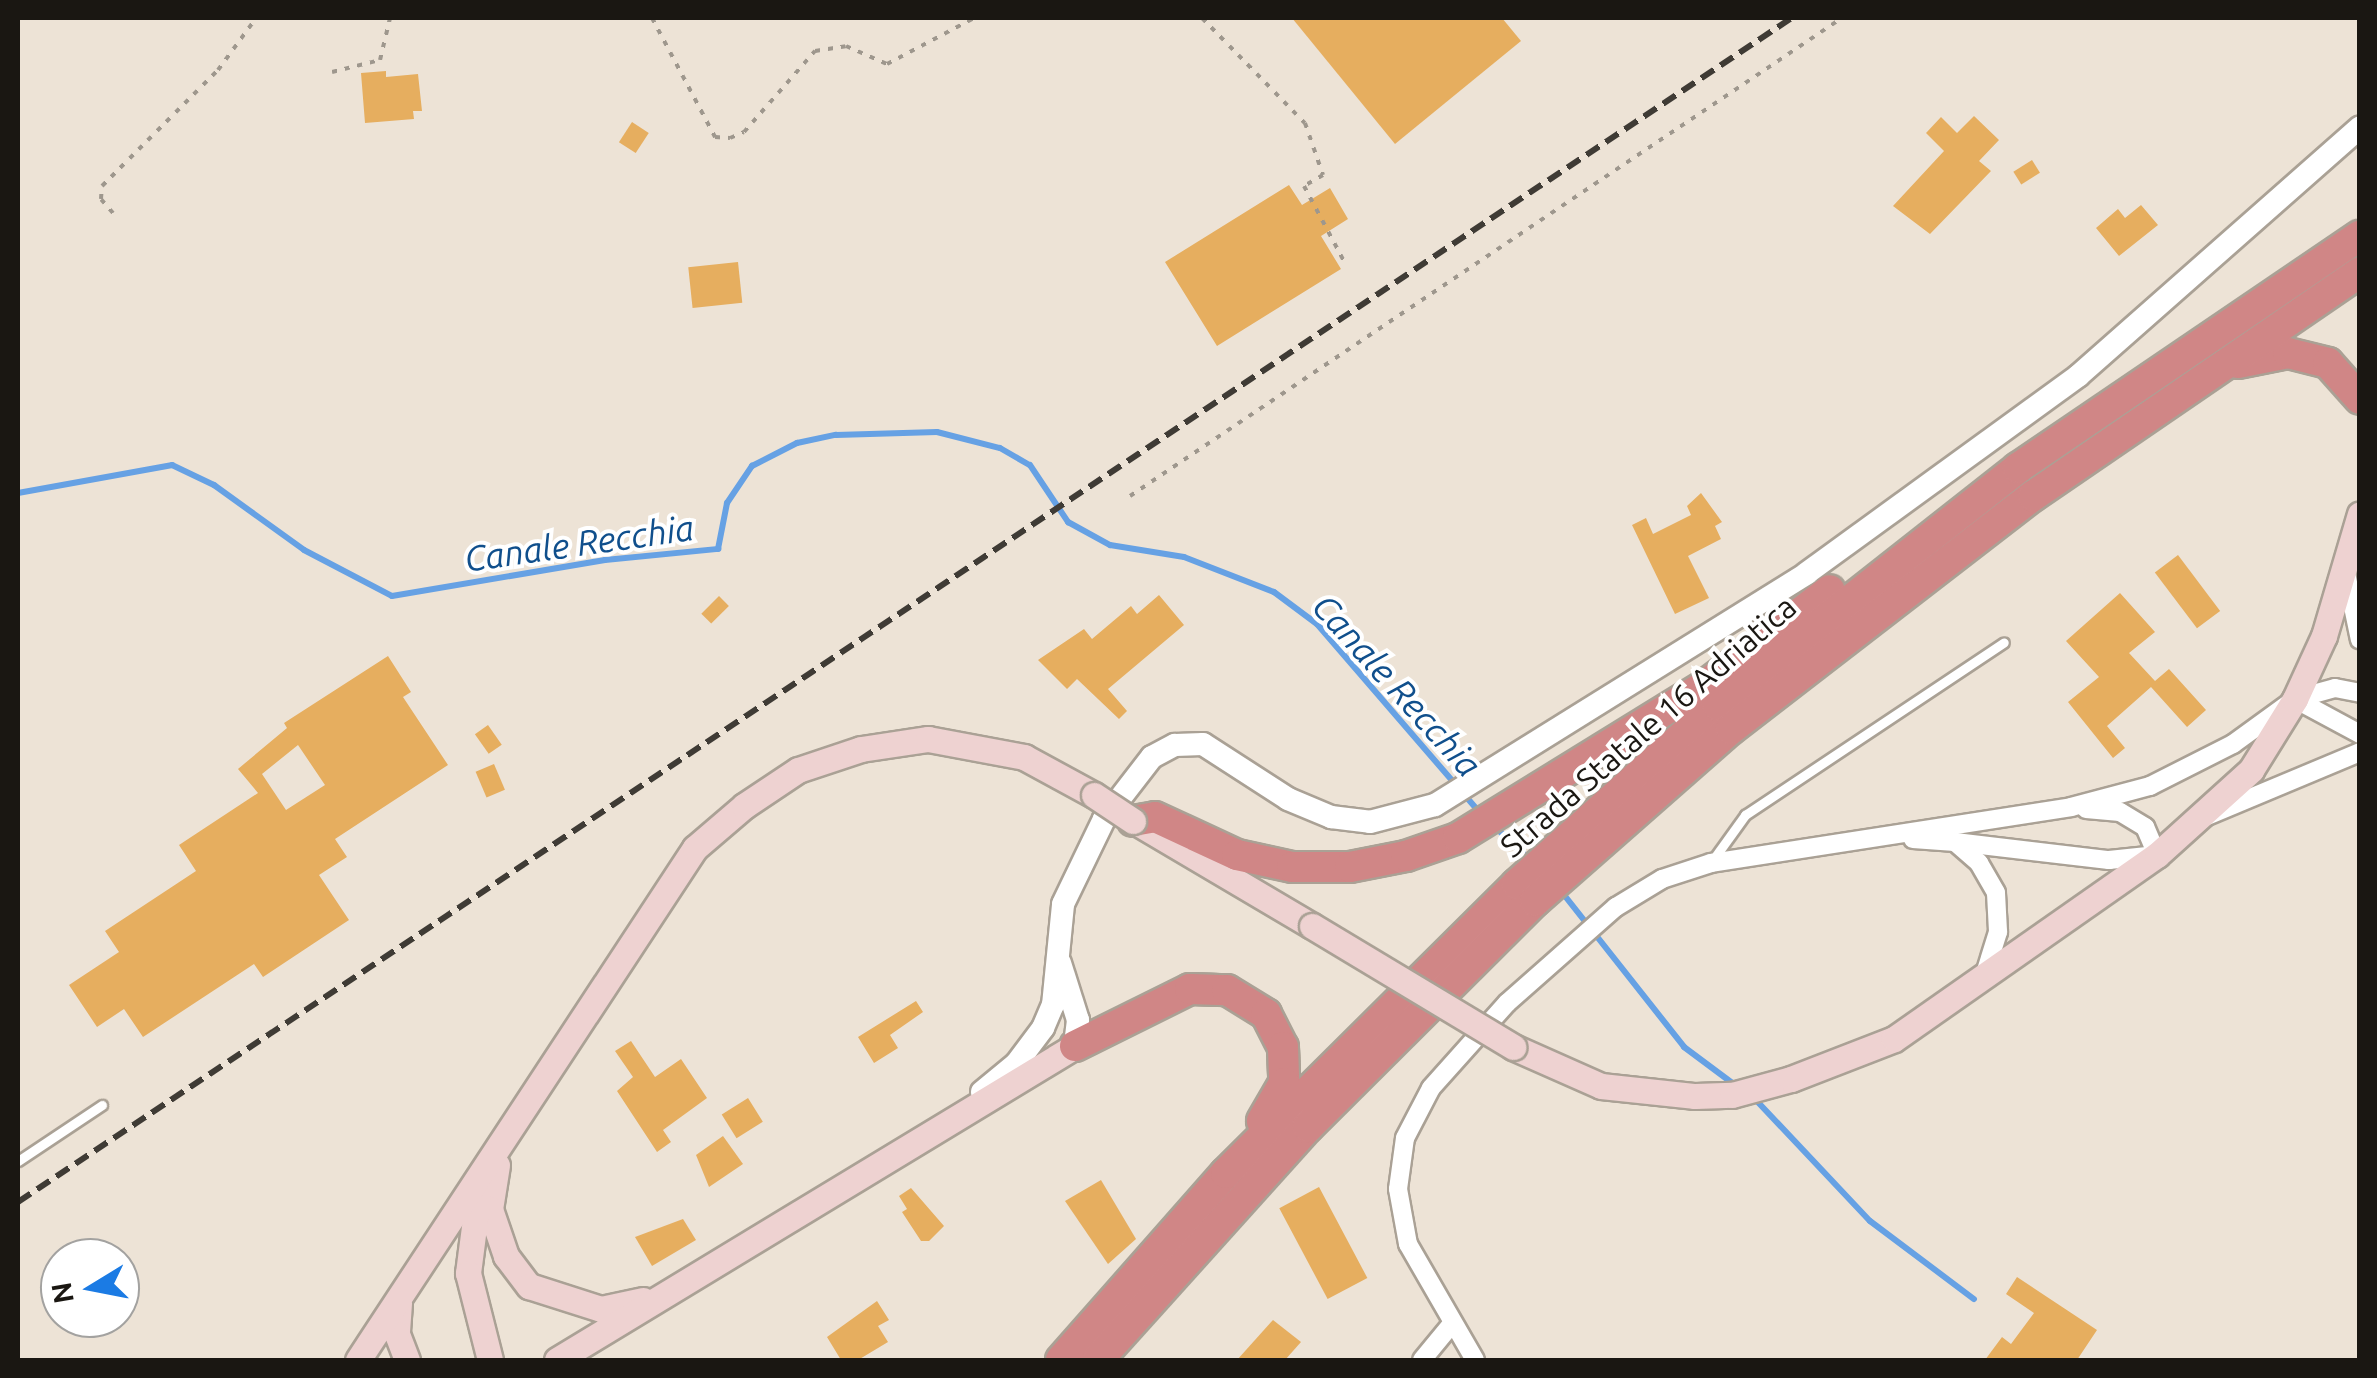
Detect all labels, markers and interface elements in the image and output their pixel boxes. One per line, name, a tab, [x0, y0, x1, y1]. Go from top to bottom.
water label: Canale Recchia	[462, 506, 696, 580]
water label: Canale Recchia	[1304, 585, 1490, 785]
street label: Strada Statale 16 Adriatica	[1492, 587, 1804, 865]
north arrow	[40, 1238, 140, 1338]
text: N	[45, 1280, 79, 1306]

